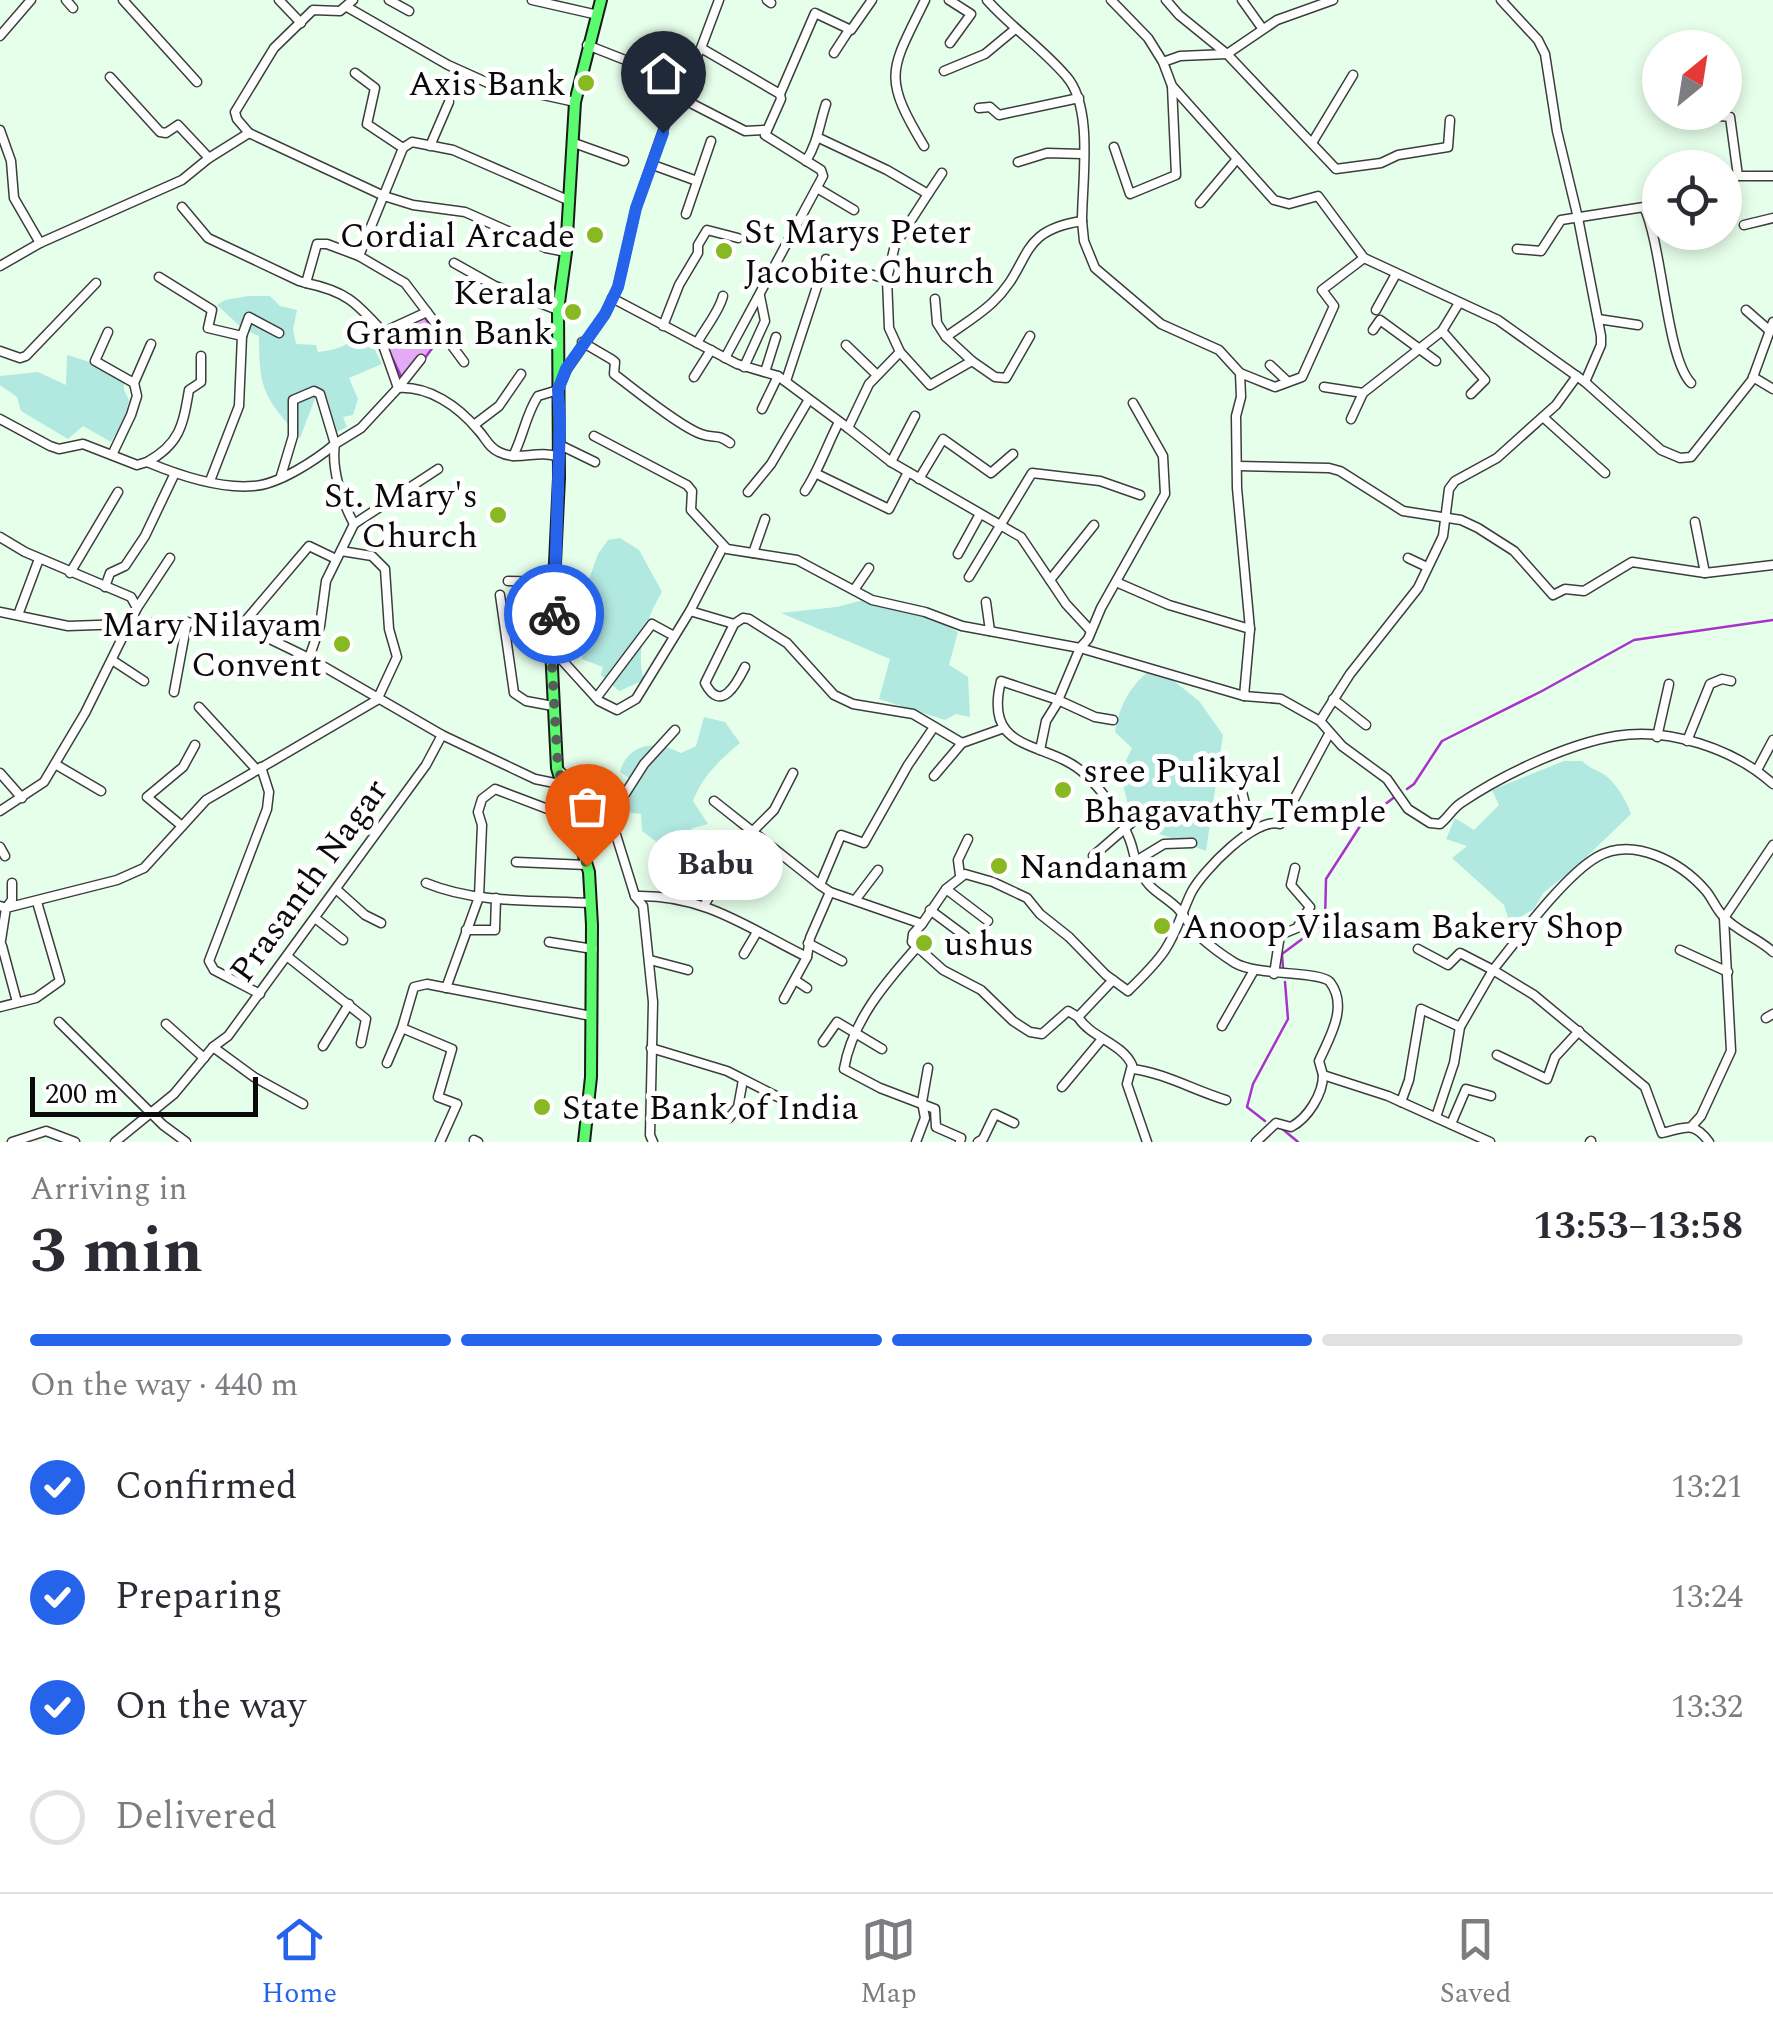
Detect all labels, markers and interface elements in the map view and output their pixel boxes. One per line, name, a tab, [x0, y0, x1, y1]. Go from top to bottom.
north arrow	[1642, 30, 1742, 130]
map controls	[1642, 30, 1742, 250]
pin	[621, 31, 706, 134]
icon: home	[636, 46, 691, 101]
place label: Axis Bank	[408, 58, 566, 111]
marker: Axis Bank	[575, 72, 597, 94]
button: locate	[1642, 150, 1742, 250]
place label: St Marys Peter Jacobite Church	[744, 206, 994, 299]
place label: Cordial Arcade	[340, 210, 575, 263]
marker: Cordial Arcade	[584, 224, 606, 246]
marker: St Marys Peter Jacobite Church	[713, 240, 735, 262]
place label: Kerala Gramin Bank	[345, 267, 553, 360]
marker: Kerala Gramin Bank	[562, 301, 584, 323]
place label: St. Mary's Church	[324, 470, 478, 563]
marker: St. Mary's Church	[487, 504, 509, 526]
courier	[504, 564, 604, 664]
icon: bike	[527, 587, 582, 642]
place label: Mary Nilayam Convent	[102, 599, 322, 692]
marker: Mary Nilayam Convent	[331, 633, 353, 655]
place label: sree Pulikyal Bhagavathy Temple	[1083, 745, 1387, 838]
pin	[545, 764, 630, 867]
street label: Prasanth Nagar	[217, 767, 402, 994]
icon: bag	[560, 779, 615, 834]
marker: sree Pulikyal Bhagavathy Temple	[1052, 779, 1074, 801]
callout: Babu	[647, 831, 782, 901]
text: Babu	[677, 840, 754, 889]
place label: Nandanam	[1019, 841, 1188, 894]
marker: Nandanam	[988, 855, 1010, 877]
place label: Anoop Vilasam Bakery Shop	[1182, 901, 1623, 954]
marker: Anoop Vilasam Bakery Shop	[1151, 915, 1173, 937]
place label: ushus	[944, 918, 1034, 971]
marker: ushus	[913, 932, 935, 954]
scale bar	[30, 1072, 258, 1116]
text: 200 m	[45, 1073, 118, 1116]
place label: State Bank of India	[562, 1082, 859, 1135]
marker: State Bank of India	[531, 1096, 553, 1118]
text: Arriving in	[30, 1165, 187, 1214]
text: 13:53–13:58	[1533, 1198, 1743, 1256]
text: 3 min	[30, 1202, 203, 1301]
text: On the way · 440 m	[30, 1361, 298, 1410]
text: Confirmed	[115, 1458, 297, 1516]
icon: check	[30, 1460, 85, 1515]
text: 13:21	[1671, 1463, 1743, 1512]
text: Preparing	[115, 1568, 282, 1626]
icon: check	[30, 1570, 85, 1625]
text: 13:24	[1671, 1573, 1743, 1622]
text: On the way	[115, 1678, 306, 1736]
icon: check	[30, 1680, 85, 1735]
text: 13:32	[1671, 1683, 1743, 1732]
text: Delivered	[115, 1788, 277, 1846]
tab: Home	[262, 1912, 337, 2015]
tab: Map	[860, 1912, 917, 2015]
tab: Saved	[1440, 1912, 1511, 2015]

